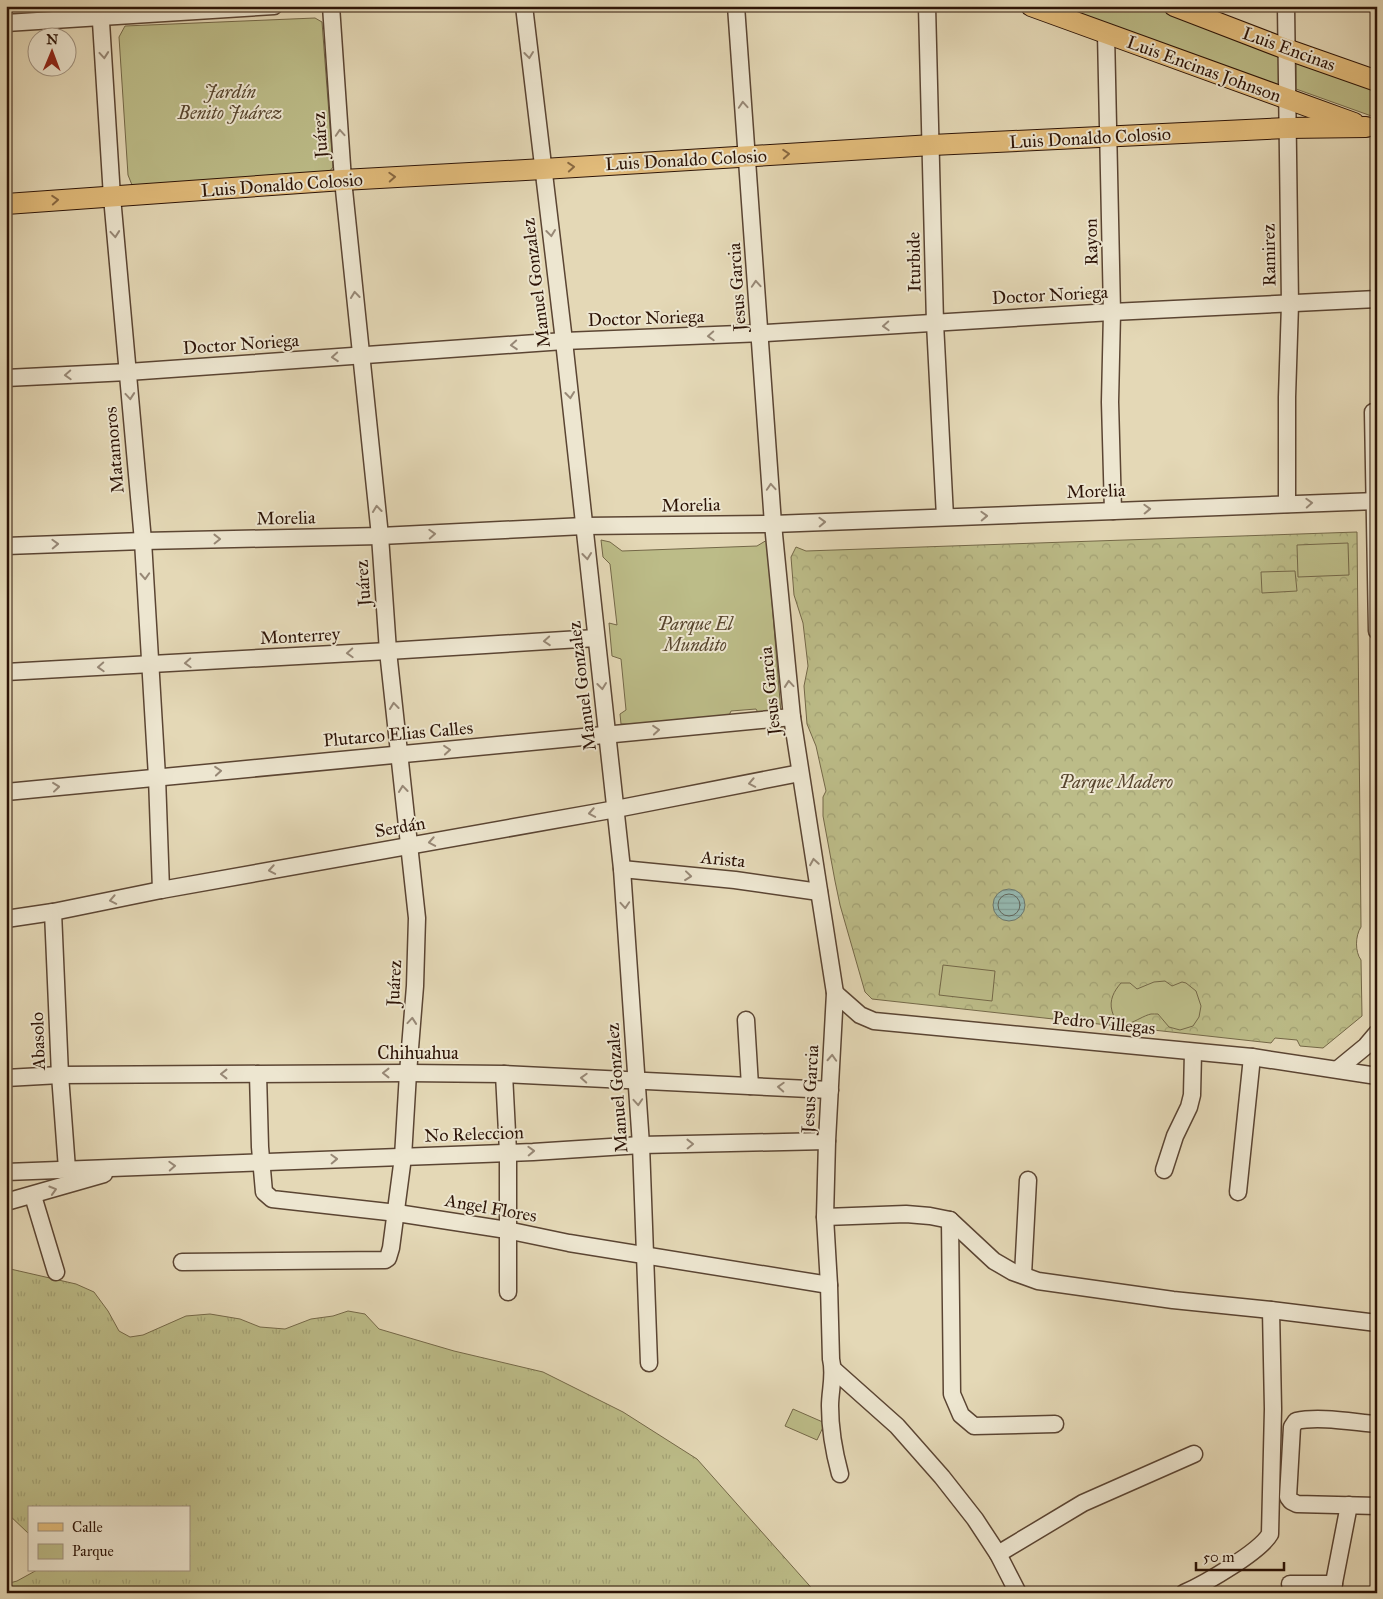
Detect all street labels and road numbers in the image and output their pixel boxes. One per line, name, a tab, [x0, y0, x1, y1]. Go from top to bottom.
street label: Luis Encinas	[1239, 22, 1339, 76]
street label: Luis Encinas Johnson	[1124, 31, 1284, 108]
street label: Juárez	[307, 111, 334, 161]
street label: Luis Donaldo Colosio	[1009, 123, 1171, 153]
street label: Luis Donaldo Colosio	[605, 145, 767, 175]
street label: Luis Donaldo Colosio	[200, 168, 364, 202]
street label: Manuel Gonzalez	[517, 217, 555, 349]
street label: Rayon	[1080, 218, 1102, 266]
street label: Ramirez	[1257, 223, 1281, 287]
street label: Iturbide	[902, 232, 926, 292]
street label: Jesus Garcia	[723, 242, 752, 334]
street label: Doctor Noriega	[991, 281, 1109, 310]
street label: Doctor Noriega	[587, 305, 705, 332]
street label: Doctor Noriega	[182, 329, 300, 360]
street label: Matamoros	[99, 406, 129, 494]
street label: Morelia	[1066, 479, 1126, 503]
street label: Morelia	[661, 493, 721, 517]
street label: Morelia	[256, 506, 316, 530]
street label: Juárez	[350, 559, 377, 609]
street label: Manuel Gonzalez	[563, 620, 601, 752]
street label: Monterrey	[259, 623, 341, 649]
street label: Jesus Garcia	[754, 645, 787, 738]
street label: Plutarco Elias Calles	[322, 716, 474, 752]
street label: Serdán	[373, 812, 427, 842]
street label: Arista	[699, 846, 747, 872]
street label: Juárez	[382, 959, 407, 1009]
street label: Pedro Villegas	[1051, 1007, 1157, 1040]
street label: Abasolo	[26, 1012, 50, 1071]
street label: Manuel Gonzalez	[601, 1022, 633, 1154]
street label: Chihuahua	[377, 1042, 459, 1064]
street label: Jesus Garcia	[797, 1044, 824, 1136]
street label: No Releccion	[424, 1121, 524, 1147]
street label: Angel Flores	[442, 1189, 539, 1228]

